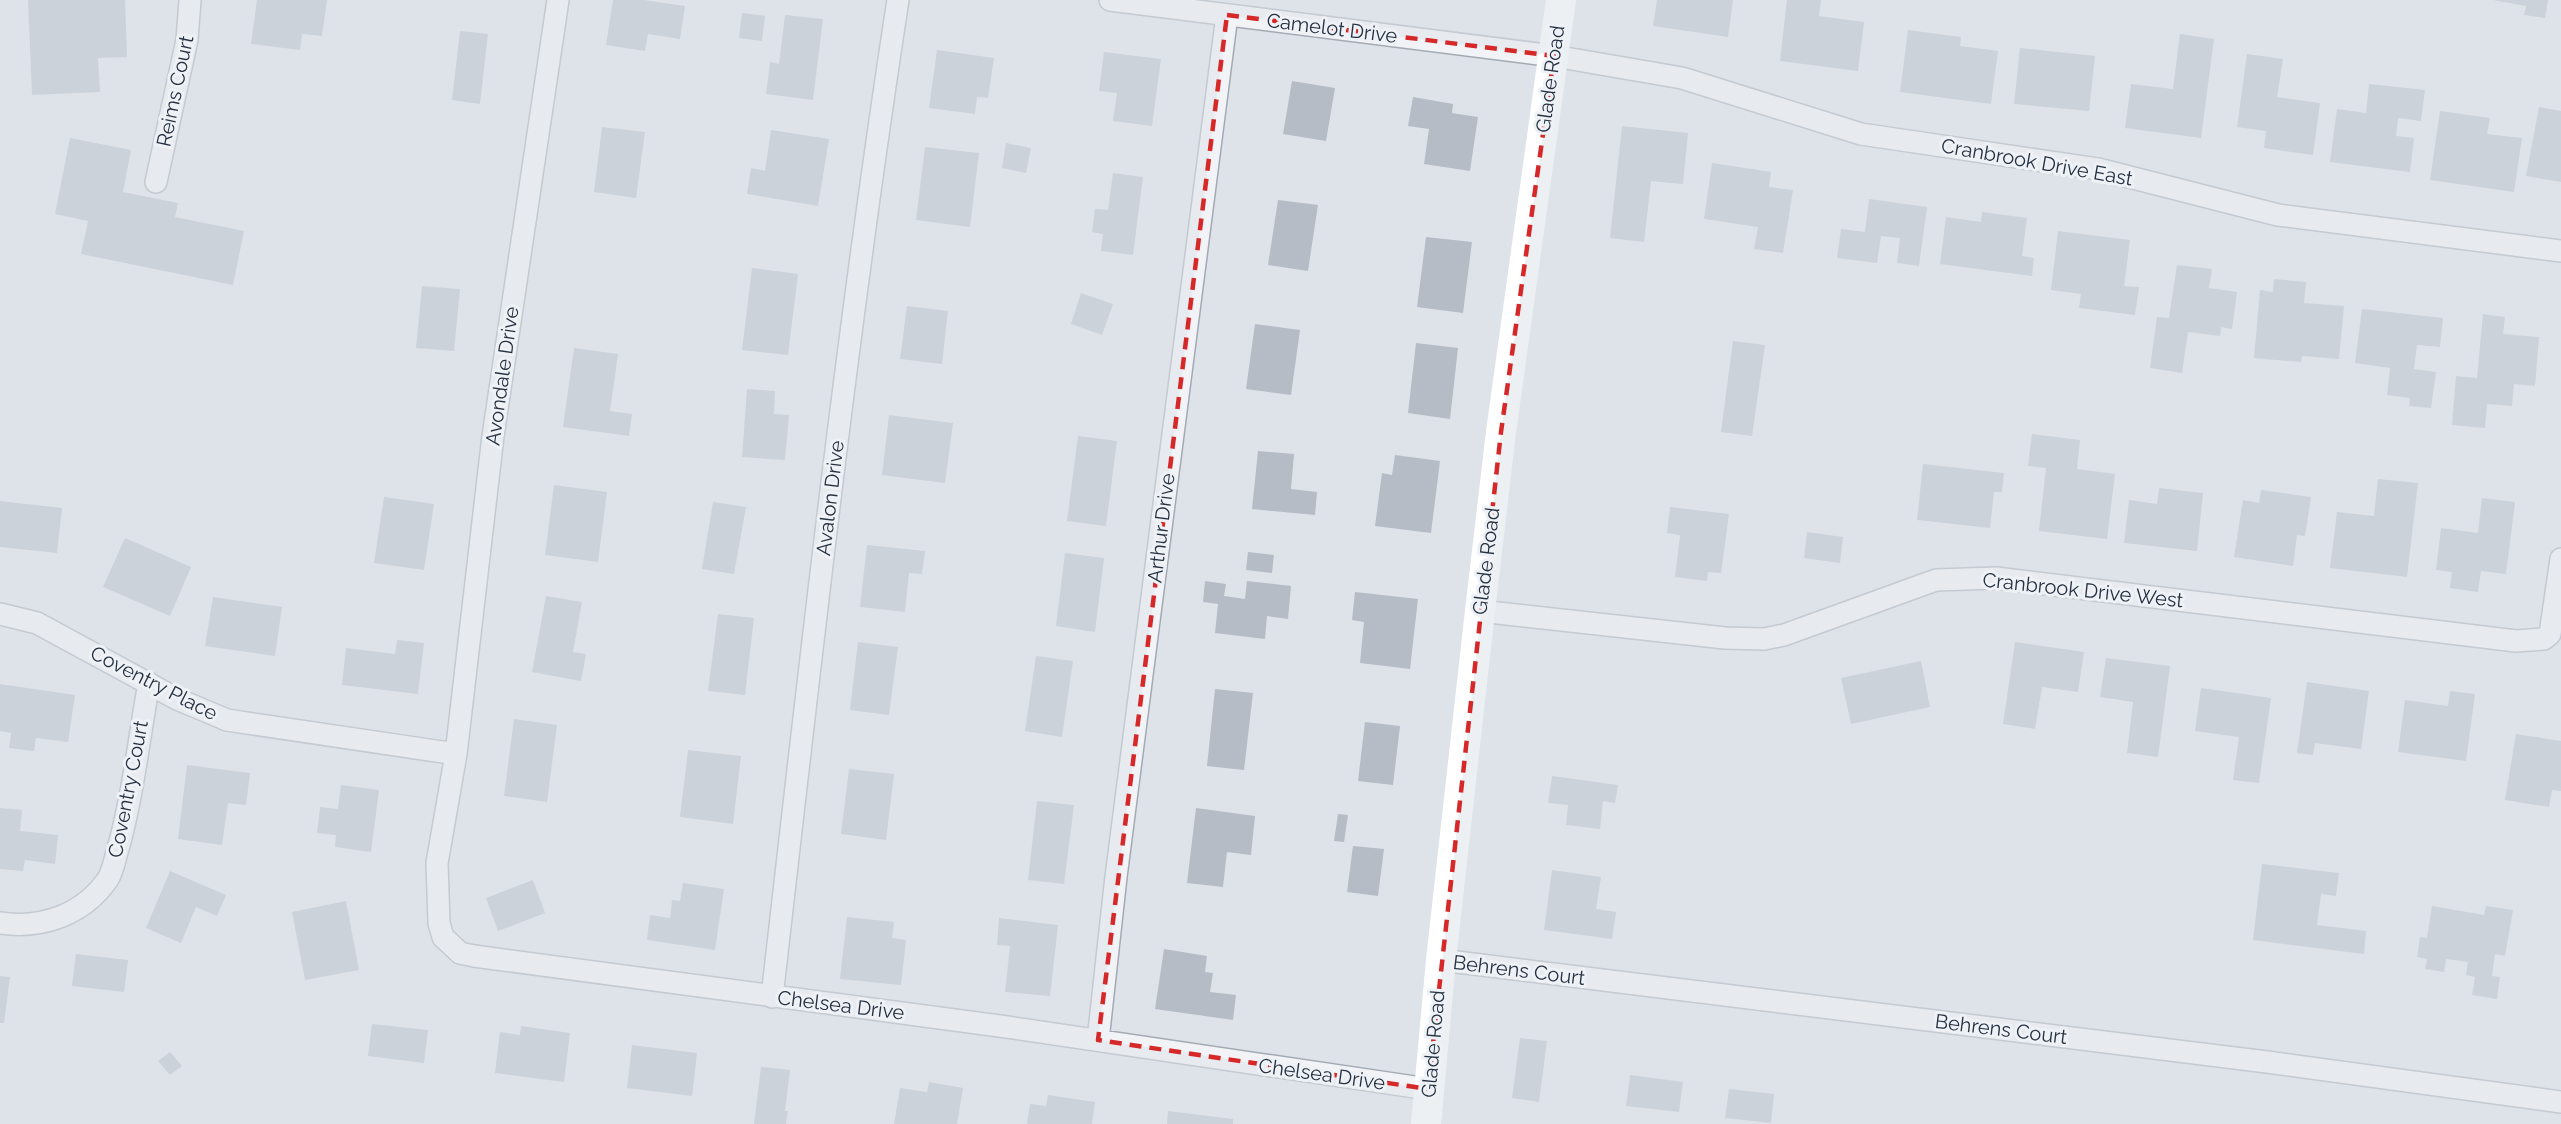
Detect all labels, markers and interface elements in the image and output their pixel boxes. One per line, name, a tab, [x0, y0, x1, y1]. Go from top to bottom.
street label: Camelot Drive	[1265, 8, 1399, 48]
street label: Glade Road	[1531, 24, 1569, 134]
street label: Reims Court	[151, 33, 199, 149]
street label: Cranbrook Drive East	[1939, 133, 2135, 191]
street label: Avondale Drive	[480, 305, 524, 447]
street label: Avalon Drive	[811, 439, 849, 557]
street label: Arthur Drive	[1142, 472, 1180, 584]
street label: Glade Road	[1468, 506, 1504, 616]
street label: Cranbrook Drive West	[1981, 568, 2185, 613]
street label: Coventry Place	[86, 641, 222, 725]
street label: Coventry Court	[103, 718, 153, 860]
street label: Behrens Court	[1452, 950, 1587, 990]
street label: Chelsea Drive	[776, 985, 906, 1025]
street label: Glade Road	[1416, 989, 1450, 1099]
street label: Behrens Court	[1934, 1009, 2069, 1049]
street label: Chelsea Drive	[1257, 1053, 1387, 1095]

